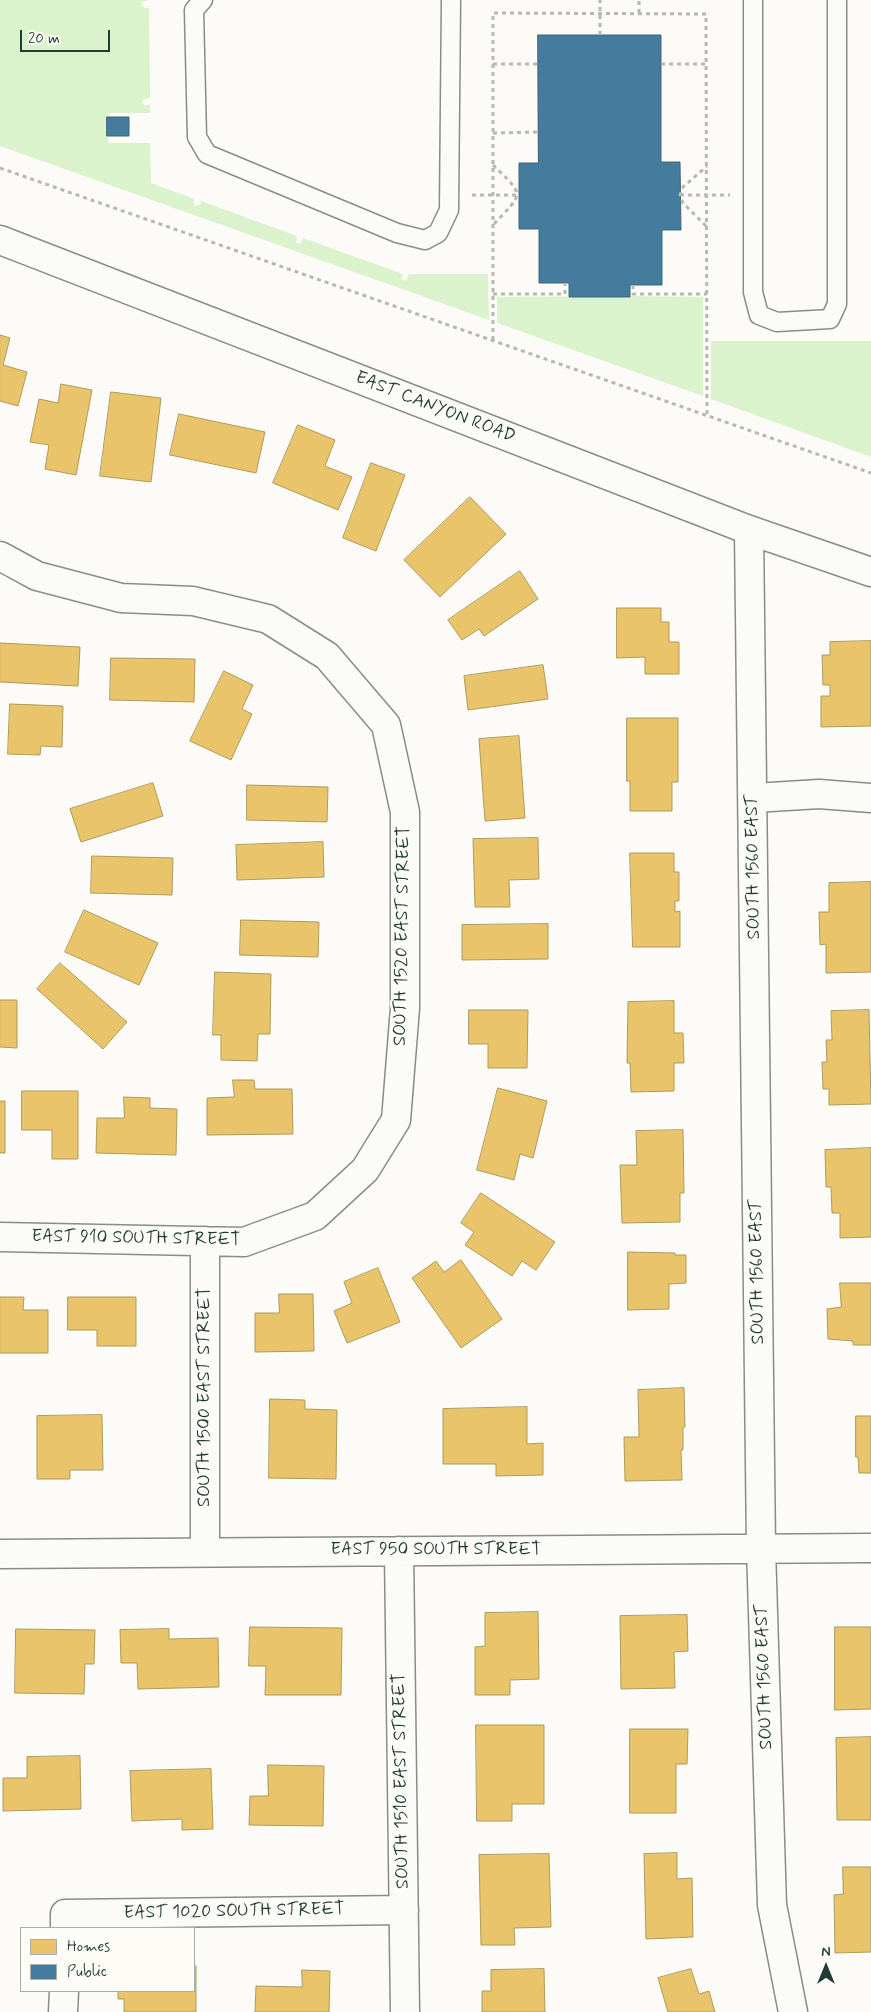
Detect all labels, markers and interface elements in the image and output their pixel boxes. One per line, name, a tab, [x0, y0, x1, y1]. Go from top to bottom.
scale bar	[22, 20, 112, 52]
text: 20 m	[28, 29, 60, 49]
street label: EAST CANYON ROAD	[352, 367, 518, 449]
street label: SOUTH 1560 EAST	[742, 794, 766, 940]
street label: SOUTH 1520 EAST STREET	[390, 826, 416, 1046]
street label: SOUTH 1560 EAST	[746, 1199, 770, 1345]
street label: EAST 910 SOUTH STREET	[31, 1226, 241, 1252]
street label: SOUTH 1500 EAST STREET	[194, 1287, 216, 1507]
street label: EAST 950 SOUTH STREET	[331, 1539, 541, 1561]
street label: SOUTH 1560 EAST	[752, 1604, 778, 1750]
street label: SOUTH 1510 EAST STREET	[389, 1673, 415, 1889]
street label: EAST 1020 SOUTH STREET	[123, 1899, 345, 1925]
legend	[20, 1927, 195, 1992]
text: Homes	[67, 1937, 110, 1957]
north arrow	[801, 1942, 851, 1992]
text: N	[821, 1943, 831, 1961]
text: Public	[67, 1962, 107, 1982]

